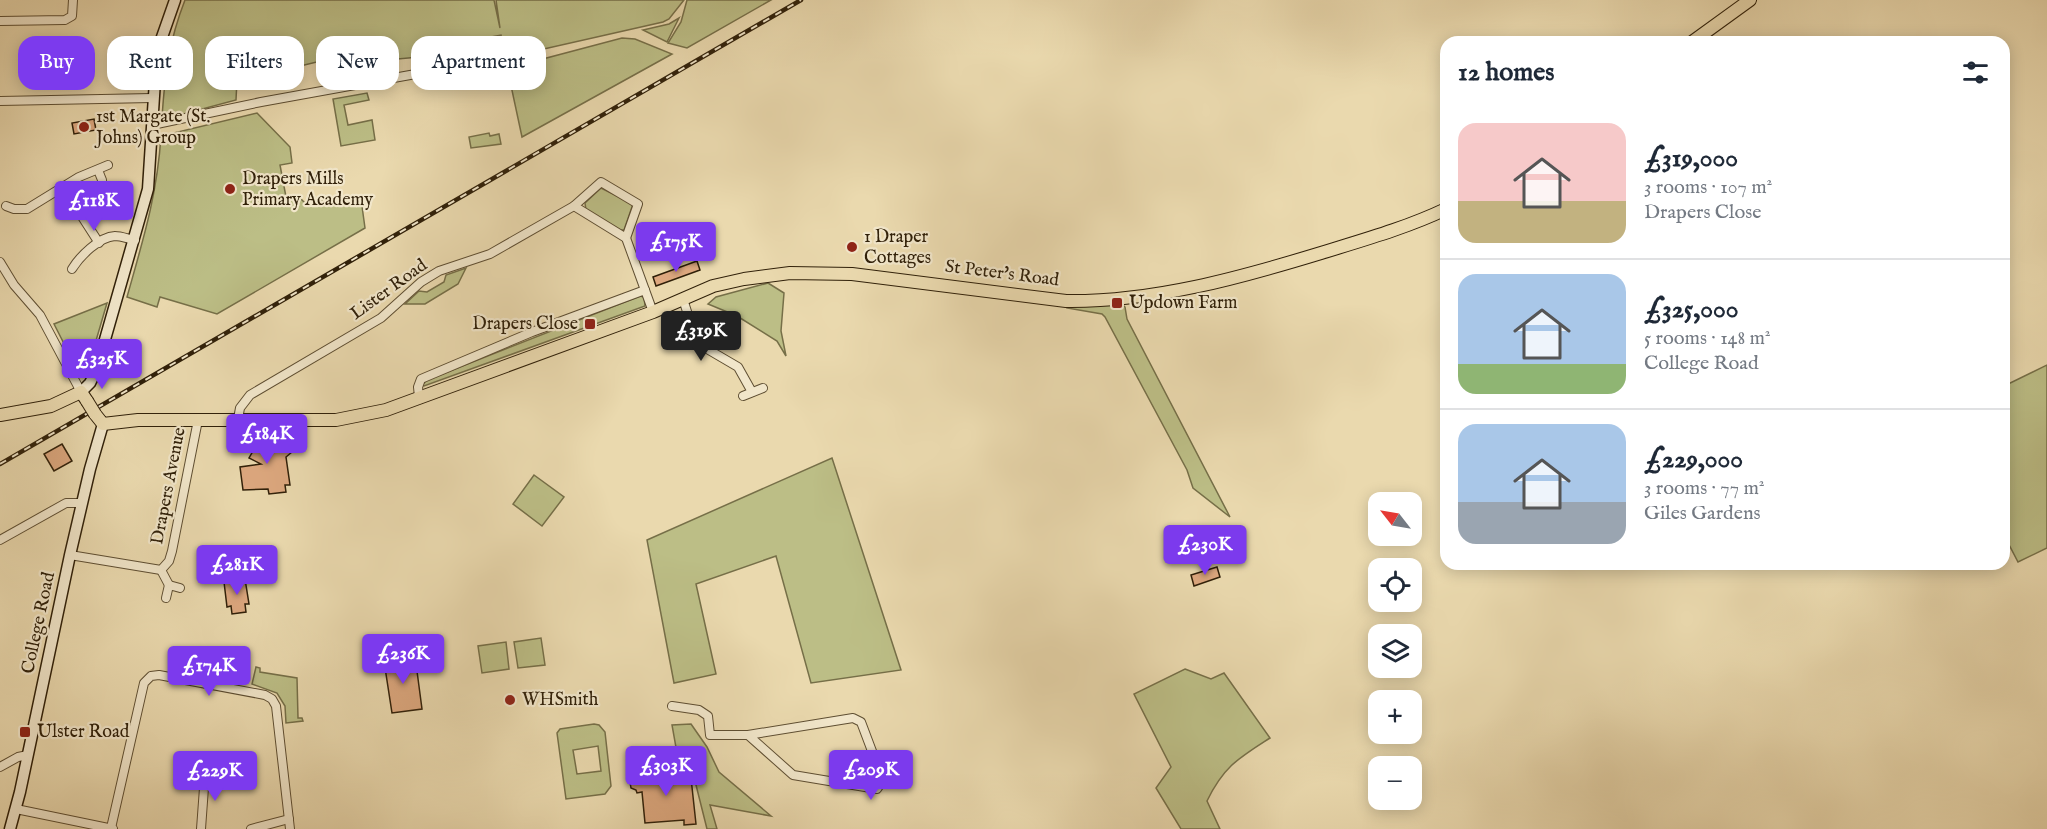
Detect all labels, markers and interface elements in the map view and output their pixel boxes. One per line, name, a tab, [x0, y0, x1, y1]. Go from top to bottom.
chip: Buy	[18, 36, 95, 90]
chip: Rent	[107, 36, 193, 90]
chip: Filters	[205, 36, 304, 90]
chip: New	[316, 36, 399, 90]
chip: Apartment	[411, 36, 546, 90]
text: 12 homes	[1458, 56, 1554, 89]
icon: filters	[1959, 56, 1992, 89]
place label: 1st Margate (St. Johns) Group	[94, 106, 210, 150]
marker: 1st Margate (St. Johns) Group	[77, 120, 91, 134]
text: £319,000	[1644, 142, 1738, 175]
icon: home	[1506, 147, 1578, 219]
place label: Drapers Mills Primary Academy	[242, 168, 373, 212]
text: 3 rooms · 107 m²	[1644, 175, 1772, 200]
pin: £118K	[52, 181, 136, 232]
marker: Drapers Mills Primary Academy	[223, 182, 237, 196]
text: £118K	[68, 188, 120, 213]
text: Drapers Close	[1644, 200, 1761, 225]
pin: £175K	[634, 222, 718, 273]
place label: 1 Draper Cottages	[864, 226, 931, 270]
text: £175K	[650, 229, 702, 254]
marker: 1 Draper Cottages	[845, 240, 859, 254]
street label: Lister Road	[346, 254, 432, 326]
street label: St Peter's Road	[944, 256, 1061, 292]
place label: Updown Farm	[1129, 292, 1238, 315]
text: £325,000	[1644, 293, 1739, 326]
marker: Updown Farm	[1110, 296, 1124, 310]
icon: home	[1506, 298, 1578, 370]
pin: £319K	[659, 311, 743, 362]
place label: Drapers Close	[472, 313, 578, 336]
marker: Drapers Close	[583, 317, 597, 331]
text: £319K	[675, 318, 727, 343]
text: 5 rooms · 148 m²	[1644, 326, 1771, 351]
pin: £325K	[60, 339, 144, 390]
text: £325K	[76, 346, 128, 371]
text: College Road	[1644, 351, 1759, 376]
pin: £184K	[225, 414, 309, 465]
text: £184K	[240, 421, 294, 446]
street label: Drapers Avenue	[146, 426, 192, 546]
text: £229,000	[1644, 443, 1743, 476]
icon: home	[1506, 448, 1578, 520]
text: 3 rooms · 77 m²	[1644, 476, 1764, 501]
north arrow	[1368, 492, 1422, 546]
map controls	[1368, 492, 1422, 810]
text: Giles Gardens	[1644, 501, 1761, 526]
pin: £230K	[1163, 525, 1247, 576]
text: £230K	[1178, 532, 1233, 557]
pin: £281K	[195, 545, 279, 596]
text: £281K	[211, 552, 264, 577]
button: locate	[1368, 558, 1422, 612]
street label: College Road	[17, 570, 61, 676]
button: layers	[1368, 624, 1422, 678]
pin: £236K	[361, 634, 445, 685]
text: £236K	[376, 641, 430, 666]
pin: £174K	[167, 646, 251, 697]
text: £174K	[182, 653, 236, 678]
place label: WHSmith	[522, 689, 599, 712]
button: +	[1368, 690, 1422, 744]
marker: WHSmith	[503, 693, 517, 707]
place label: Ulster Road	[37, 721, 130, 744]
marker: Ulster Road	[18, 725, 32, 739]
pin: £303K	[624, 746, 708, 797]
pin: £209K	[829, 750, 913, 801]
pin: £229K	[173, 751, 257, 802]
text: £303K	[639, 753, 693, 778]
button: −	[1368, 756, 1422, 810]
text: £209K	[843, 757, 899, 782]
text: £229K	[187, 758, 243, 783]

